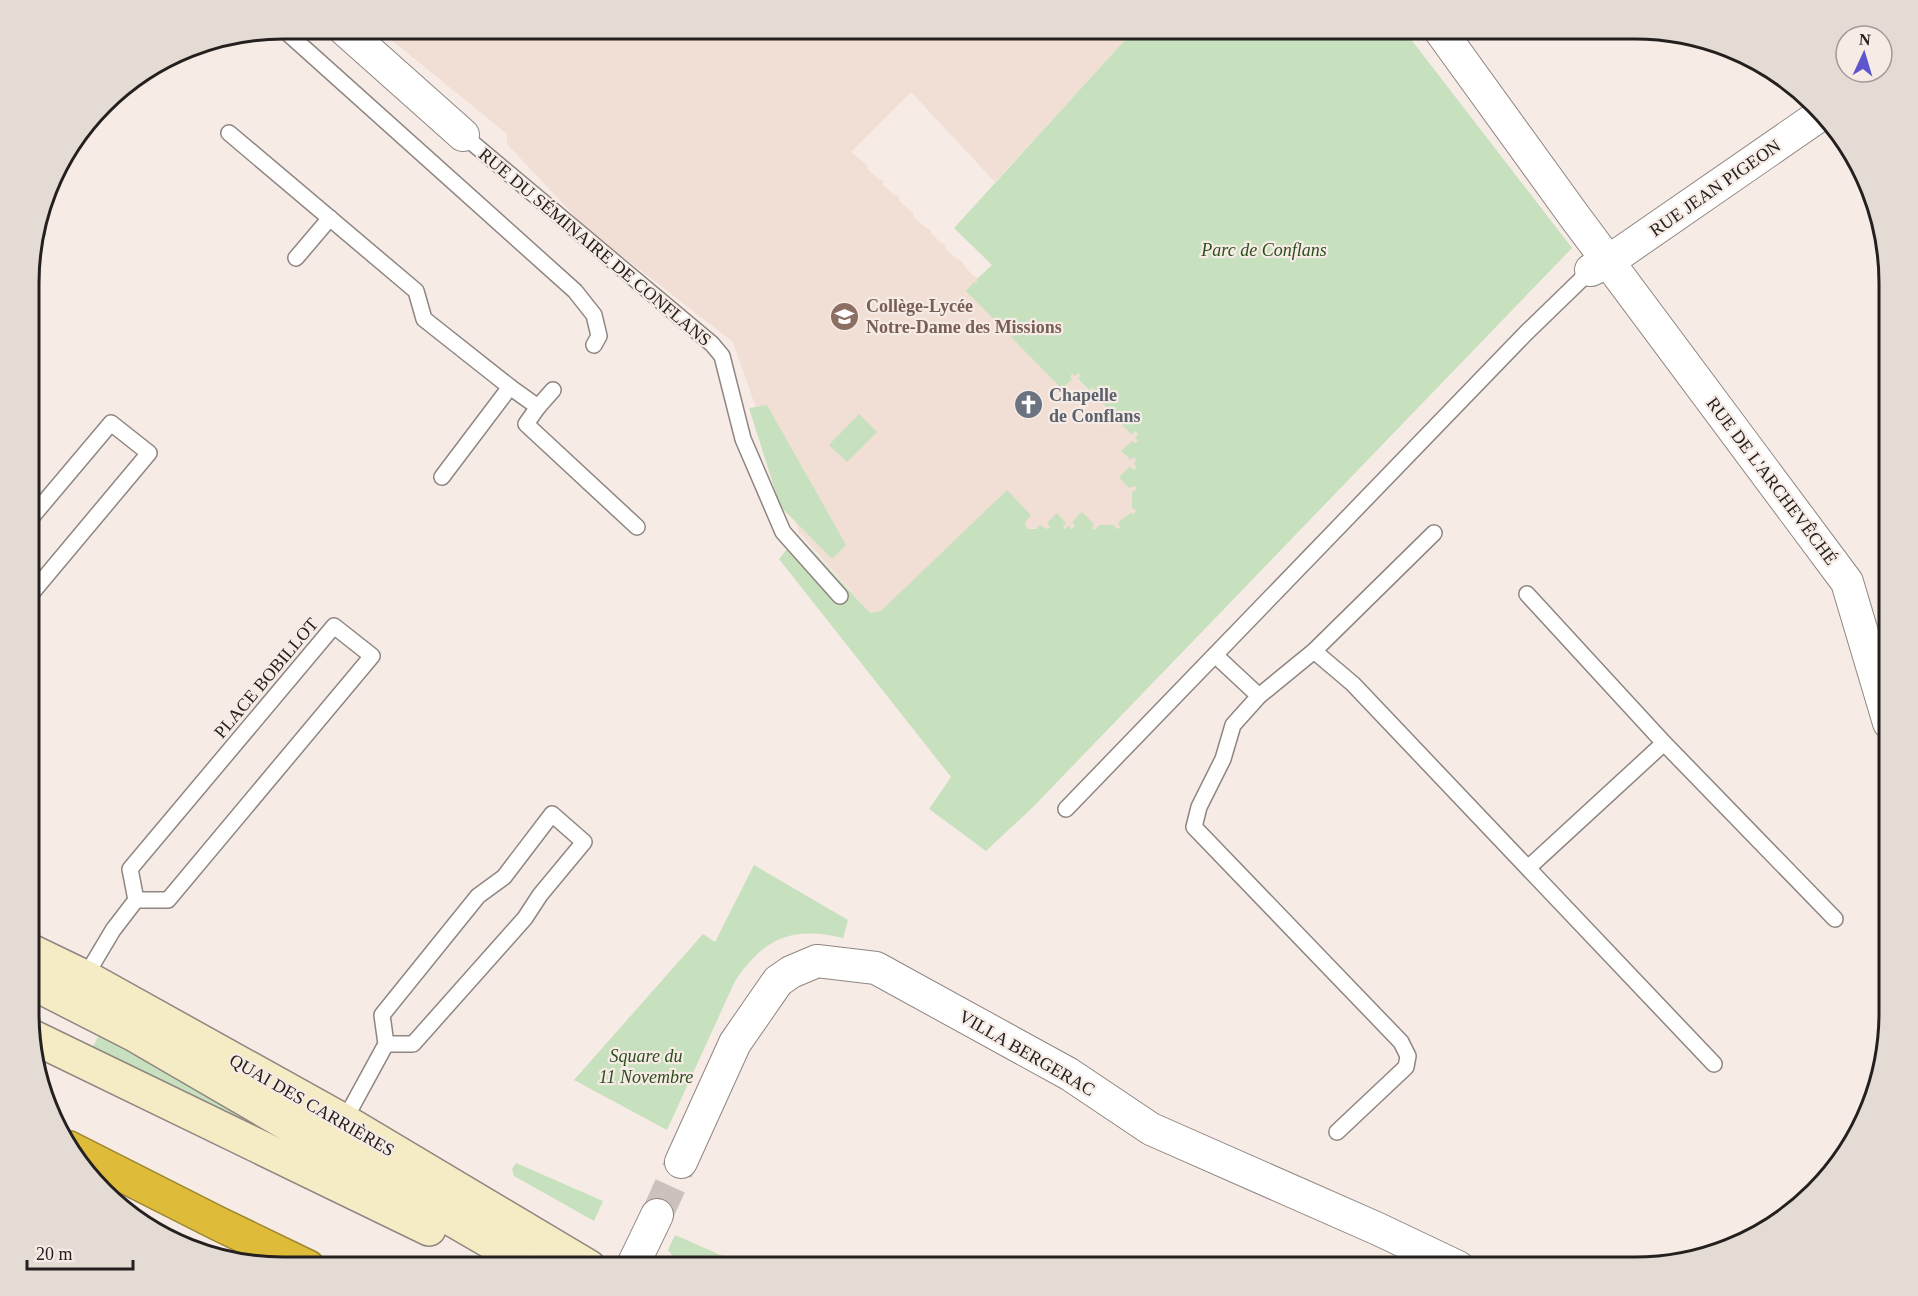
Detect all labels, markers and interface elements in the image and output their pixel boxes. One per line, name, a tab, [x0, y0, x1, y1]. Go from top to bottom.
north arrow	[1834, 24, 1894, 84]
text: N	[1859, 31, 1872, 48]
street label: RUE JEAN PIGEON	[1646, 135, 1784, 241]
street label: RUE DU SÉMINAIRE DE CONFLANS	[475, 143, 716, 350]
park label: Parc de Conflans	[1200, 240, 1327, 260]
place label: Collège-Lycée Notre-Dame des Missions	[866, 296, 1062, 337]
school or university icon: Collège-Lycée Notre-Dame des Missions	[829, 300, 861, 332]
place label: Chapelle de Conflans	[1049, 385, 1141, 426]
church icon: Chapelle de Conflans	[1012, 389, 1044, 421]
street label: RUE DE L'ARCHEVÊCHÉ	[1703, 393, 1842, 569]
street label: PLACE BOBILLOT	[210, 614, 322, 742]
street label: VILLA BERGERAC	[956, 1006, 1098, 1100]
park label: Square du 11 Novembre	[599, 1046, 693, 1087]
street label: QUAI DES CARRIÈRES	[226, 1049, 398, 1160]
scale bar	[27, 1233, 134, 1271]
text: 20 m	[36, 1244, 73, 1264]

